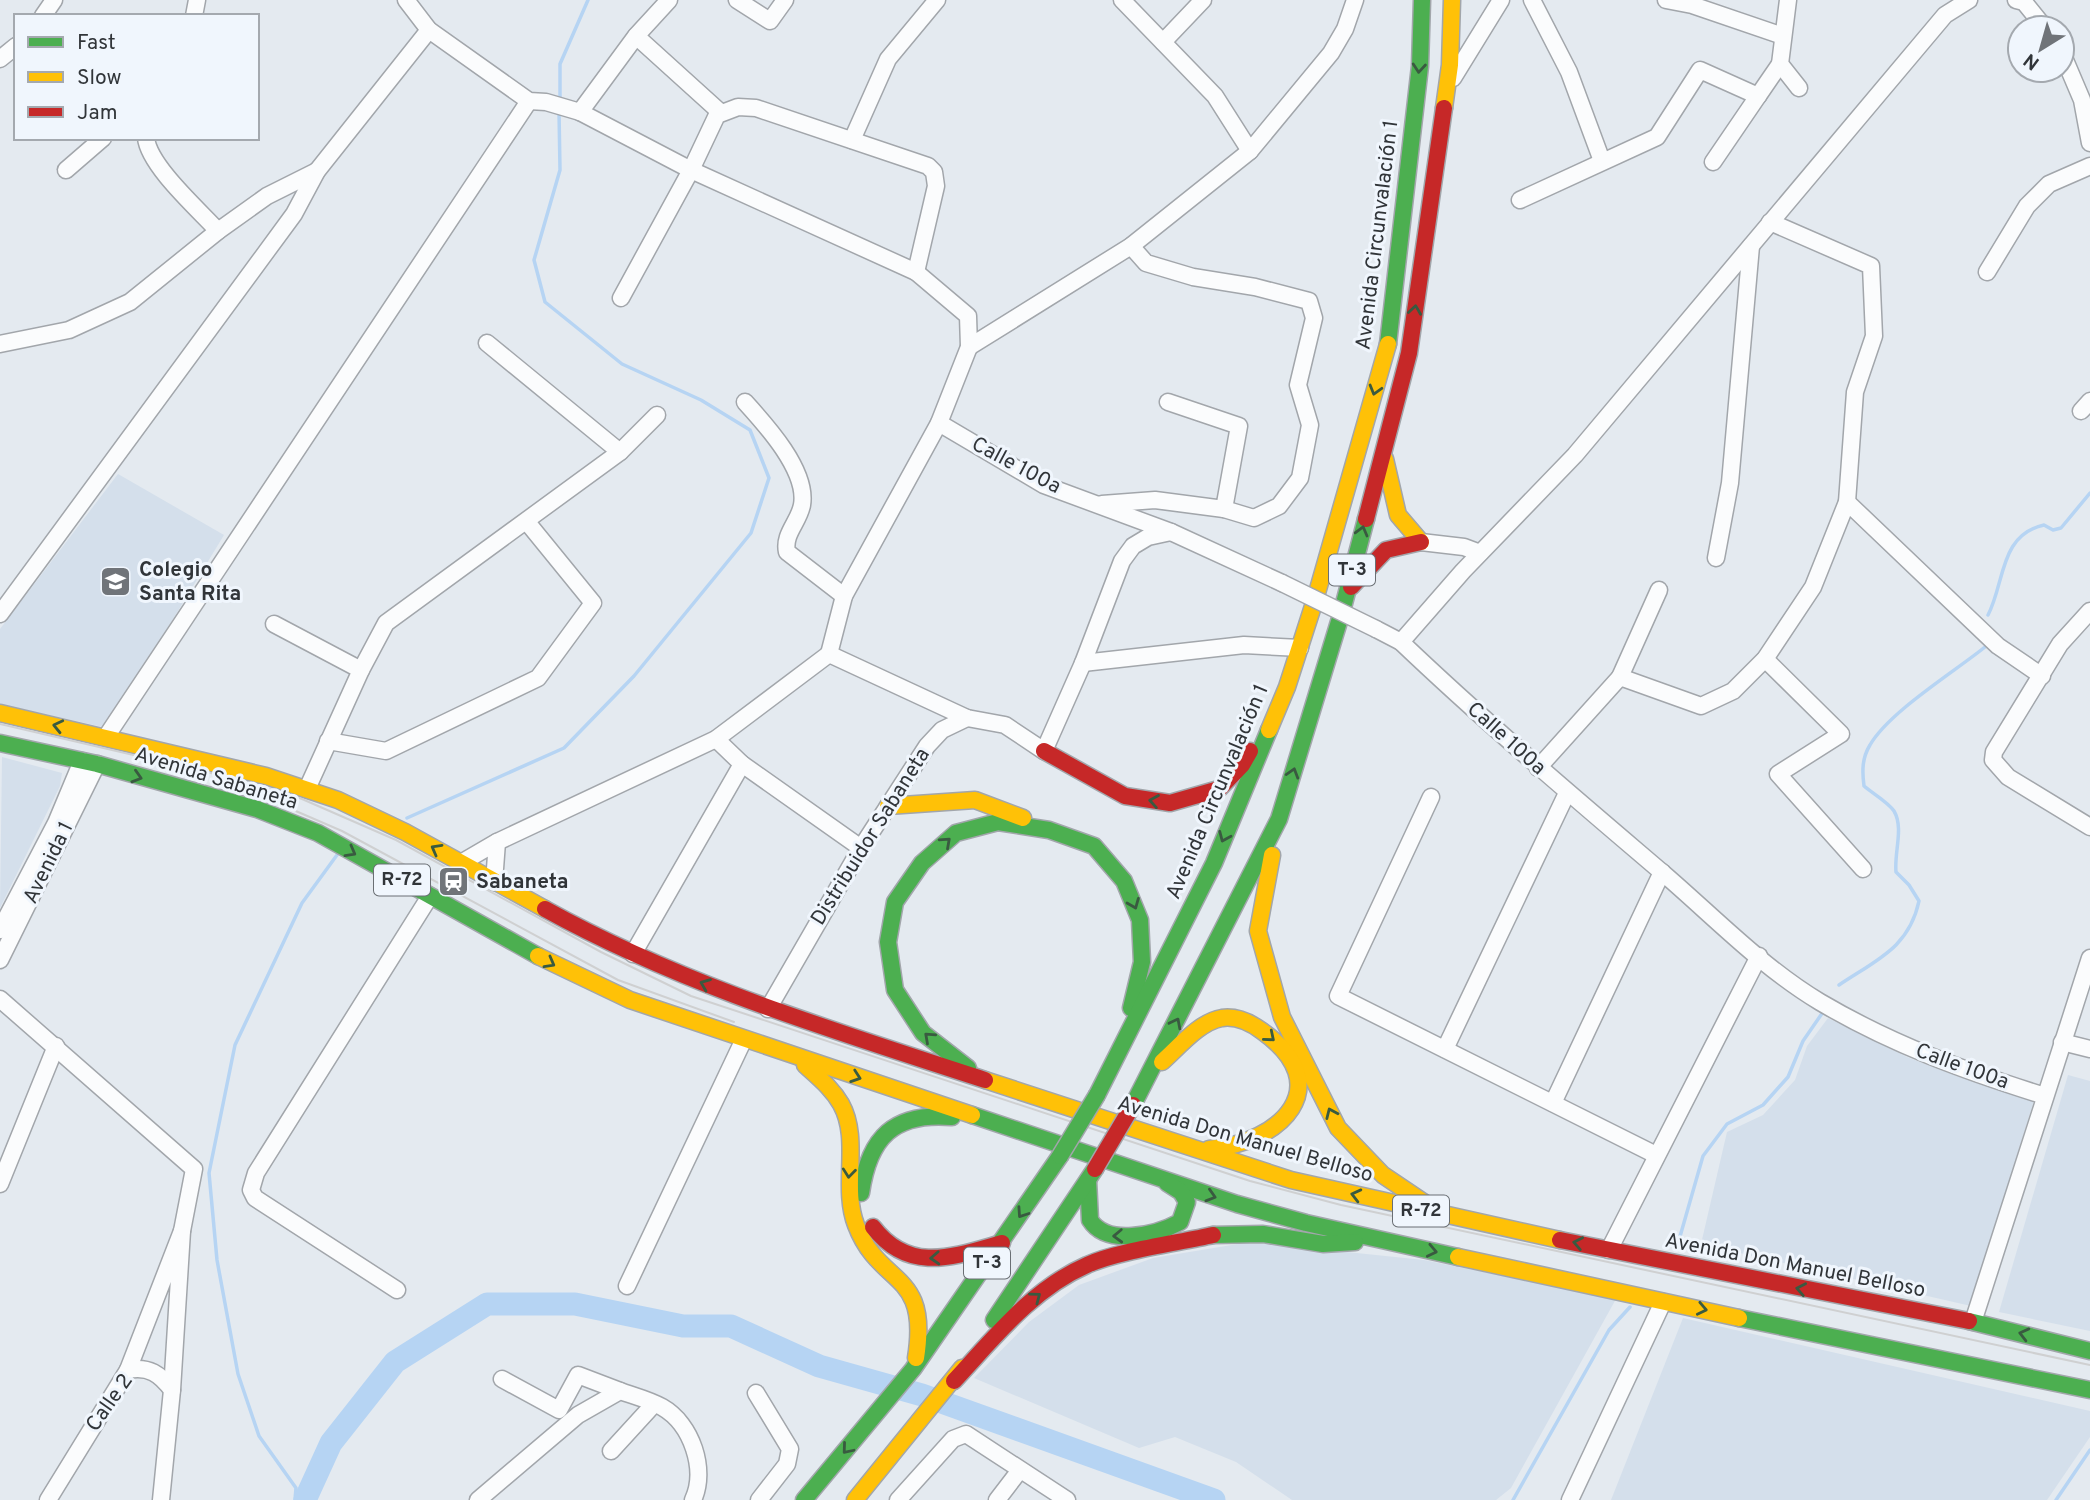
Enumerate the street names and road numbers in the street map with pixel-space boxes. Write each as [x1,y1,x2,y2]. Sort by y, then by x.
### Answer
street label: Avenida Circunvalación 1 [1351,119,1405,351]
street label: Calle 100a [967,431,1065,501]
road number: T-3 [1329,554,1375,586]
street label: Avenida Circunvalación 1 [1160,680,1276,904]
street label: Calle 100a [1461,696,1551,782]
street label: Avenida Sabaneta [131,741,301,817]
street label: Distribuidor Sabaneta [805,743,937,931]
street label: Avenida 1 [18,817,80,909]
road number: R-72 [374,864,430,895]
street label: Calle 100a [1912,1038,2012,1096]
street label: Avenida Don Manuel Belloso [1114,1091,1376,1189]
road number: R-72 [1393,1196,1449,1226]
street label: Avenida Don Manuel Belloso [1662,1227,1928,1305]
road number: T-3 [964,1247,1010,1278]
street label: Calle 2 [80,1369,140,1437]

